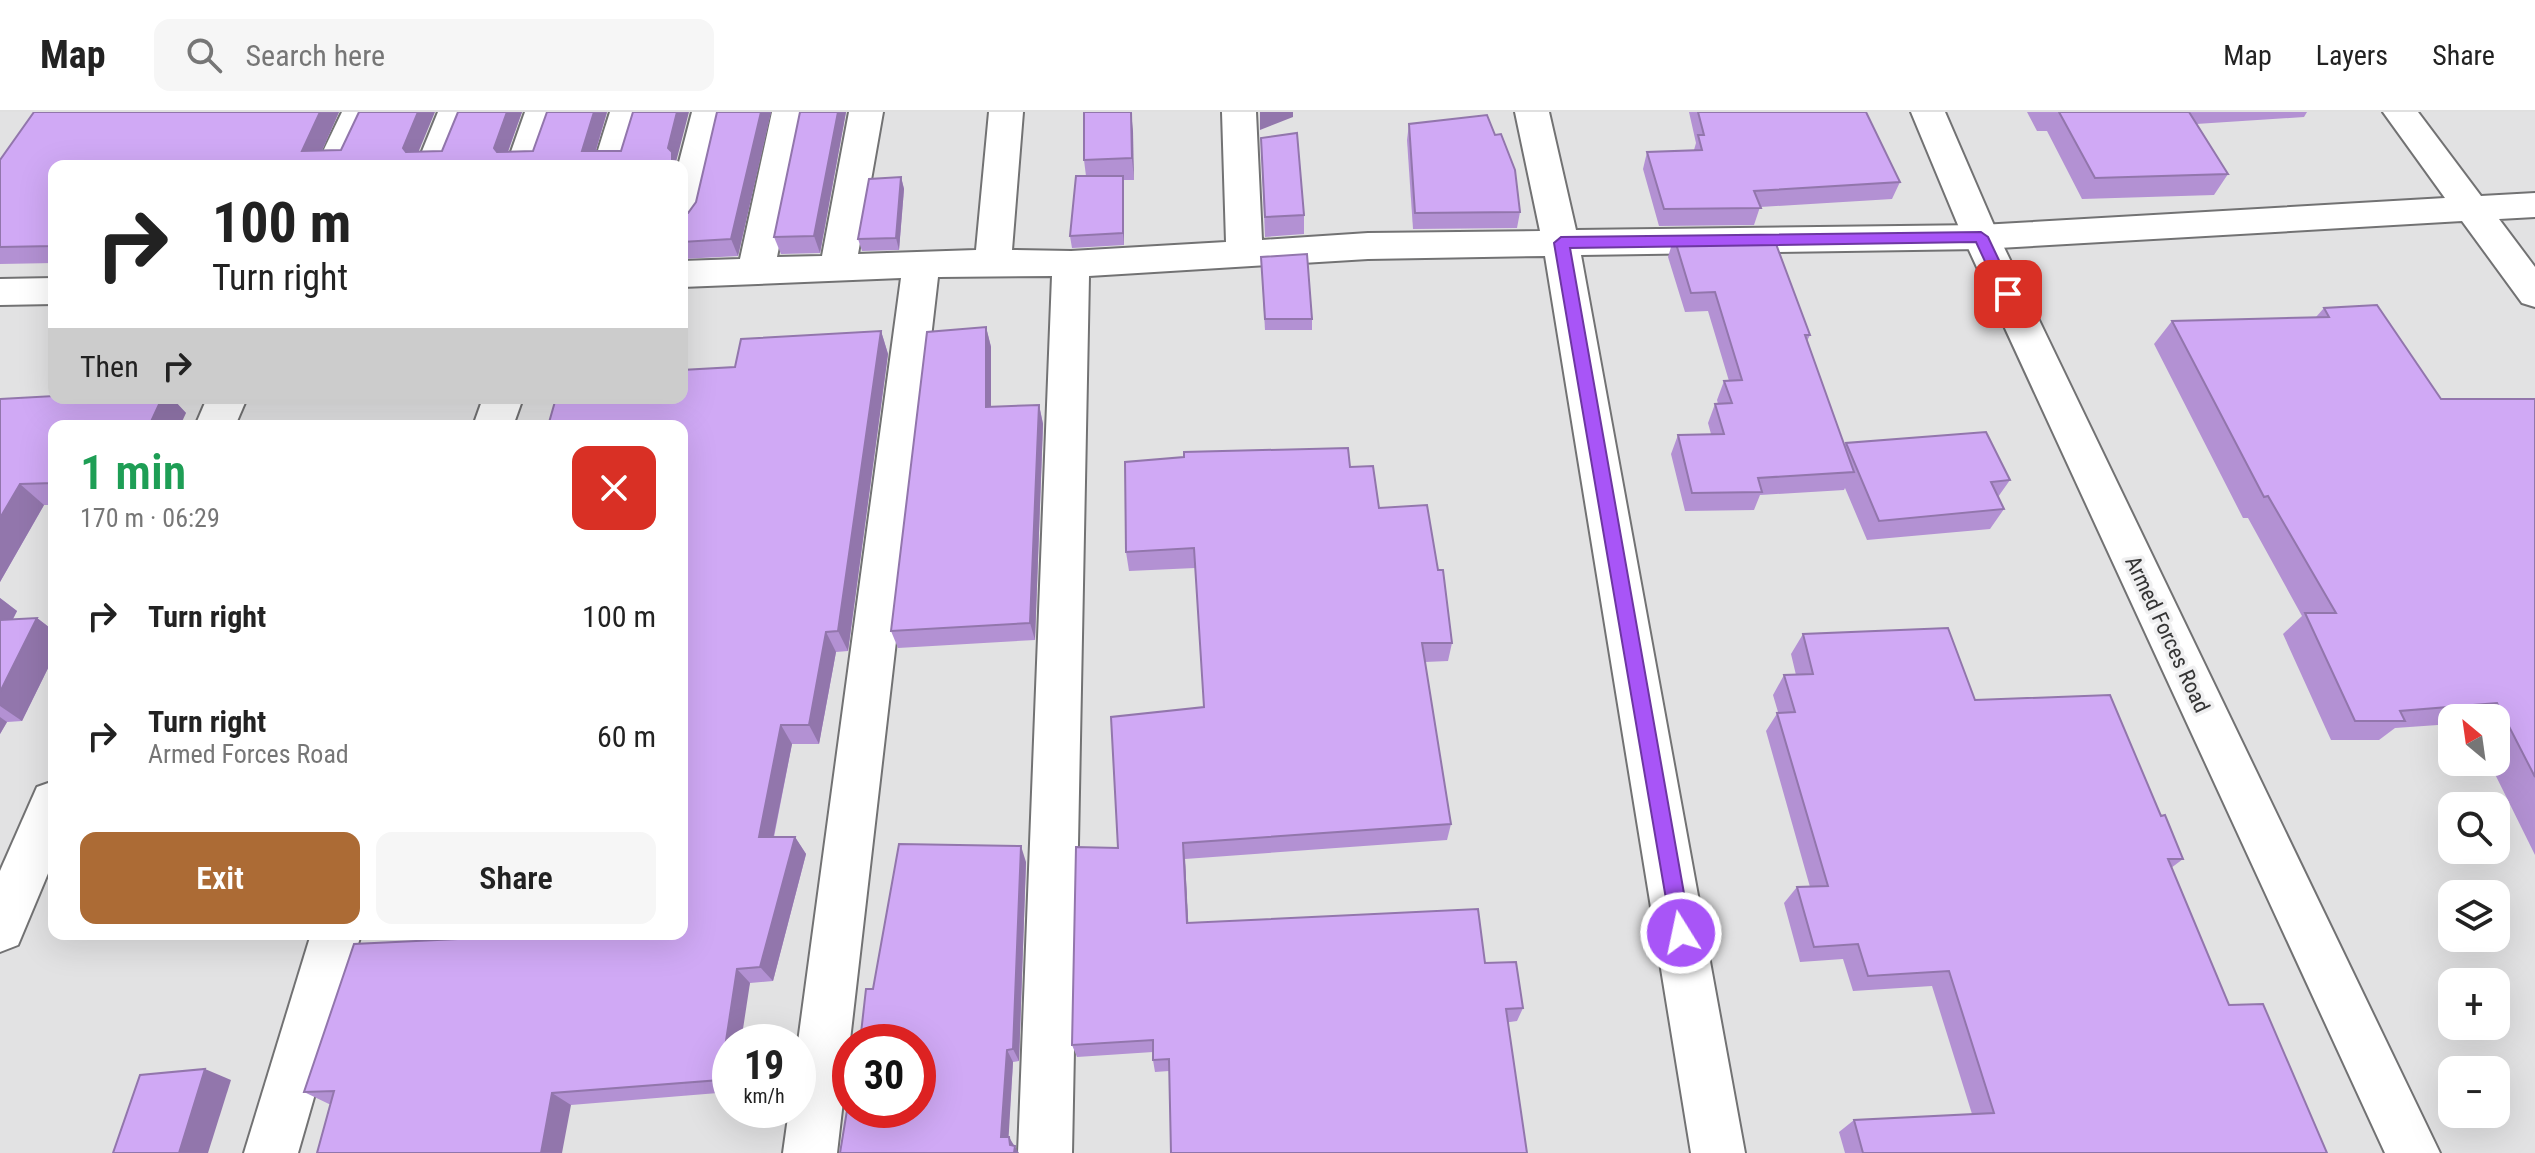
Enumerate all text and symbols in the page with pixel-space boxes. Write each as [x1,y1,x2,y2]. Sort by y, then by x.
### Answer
search box [154,19,714,91]
text: Map [40,33,106,77]
icon: search [182,33,226,77]
text: Search here [246,38,385,73]
text: Map [2223,39,2272,72]
text: Layers [2316,39,2388,72]
text: Share [2432,39,2495,72]
text: 100 m [212,190,351,256]
icon: right [80,192,184,296]
text: Turn right [212,257,348,299]
pin [1974,260,2042,328]
icon: arrive [1986,272,2030,316]
icon: right [155,344,199,388]
text: Then [80,349,139,384]
text: 1 min [80,444,186,501]
button: close [572,446,656,530]
text: 170 m · 06:29 [80,503,220,533]
street label: Armed Forces Road [2120,552,2215,716]
icon: right [80,594,124,638]
text: Turn right [148,599,266,634]
text: 100 m [582,599,656,634]
text: Turn right [148,704,266,739]
north arrow [2438,704,2510,776]
map controls [2438,704,2510,1128]
icon: right [80,714,124,758]
text: 60 m [597,719,656,754]
text: Armed Forces Road [148,739,349,769]
button: search [2438,792,2510,864]
button: Exit [80,832,360,924]
button: Share [376,832,656,924]
button: layers [2438,880,2510,952]
position arrow [1639,891,1723,975]
button: + [2438,968,2510,1040]
speed limit sign: 30 [832,1024,936,1128]
text: 19 [744,1042,784,1089]
button: − [2438,1056,2510,1128]
text: km/h [743,1084,785,1108]

